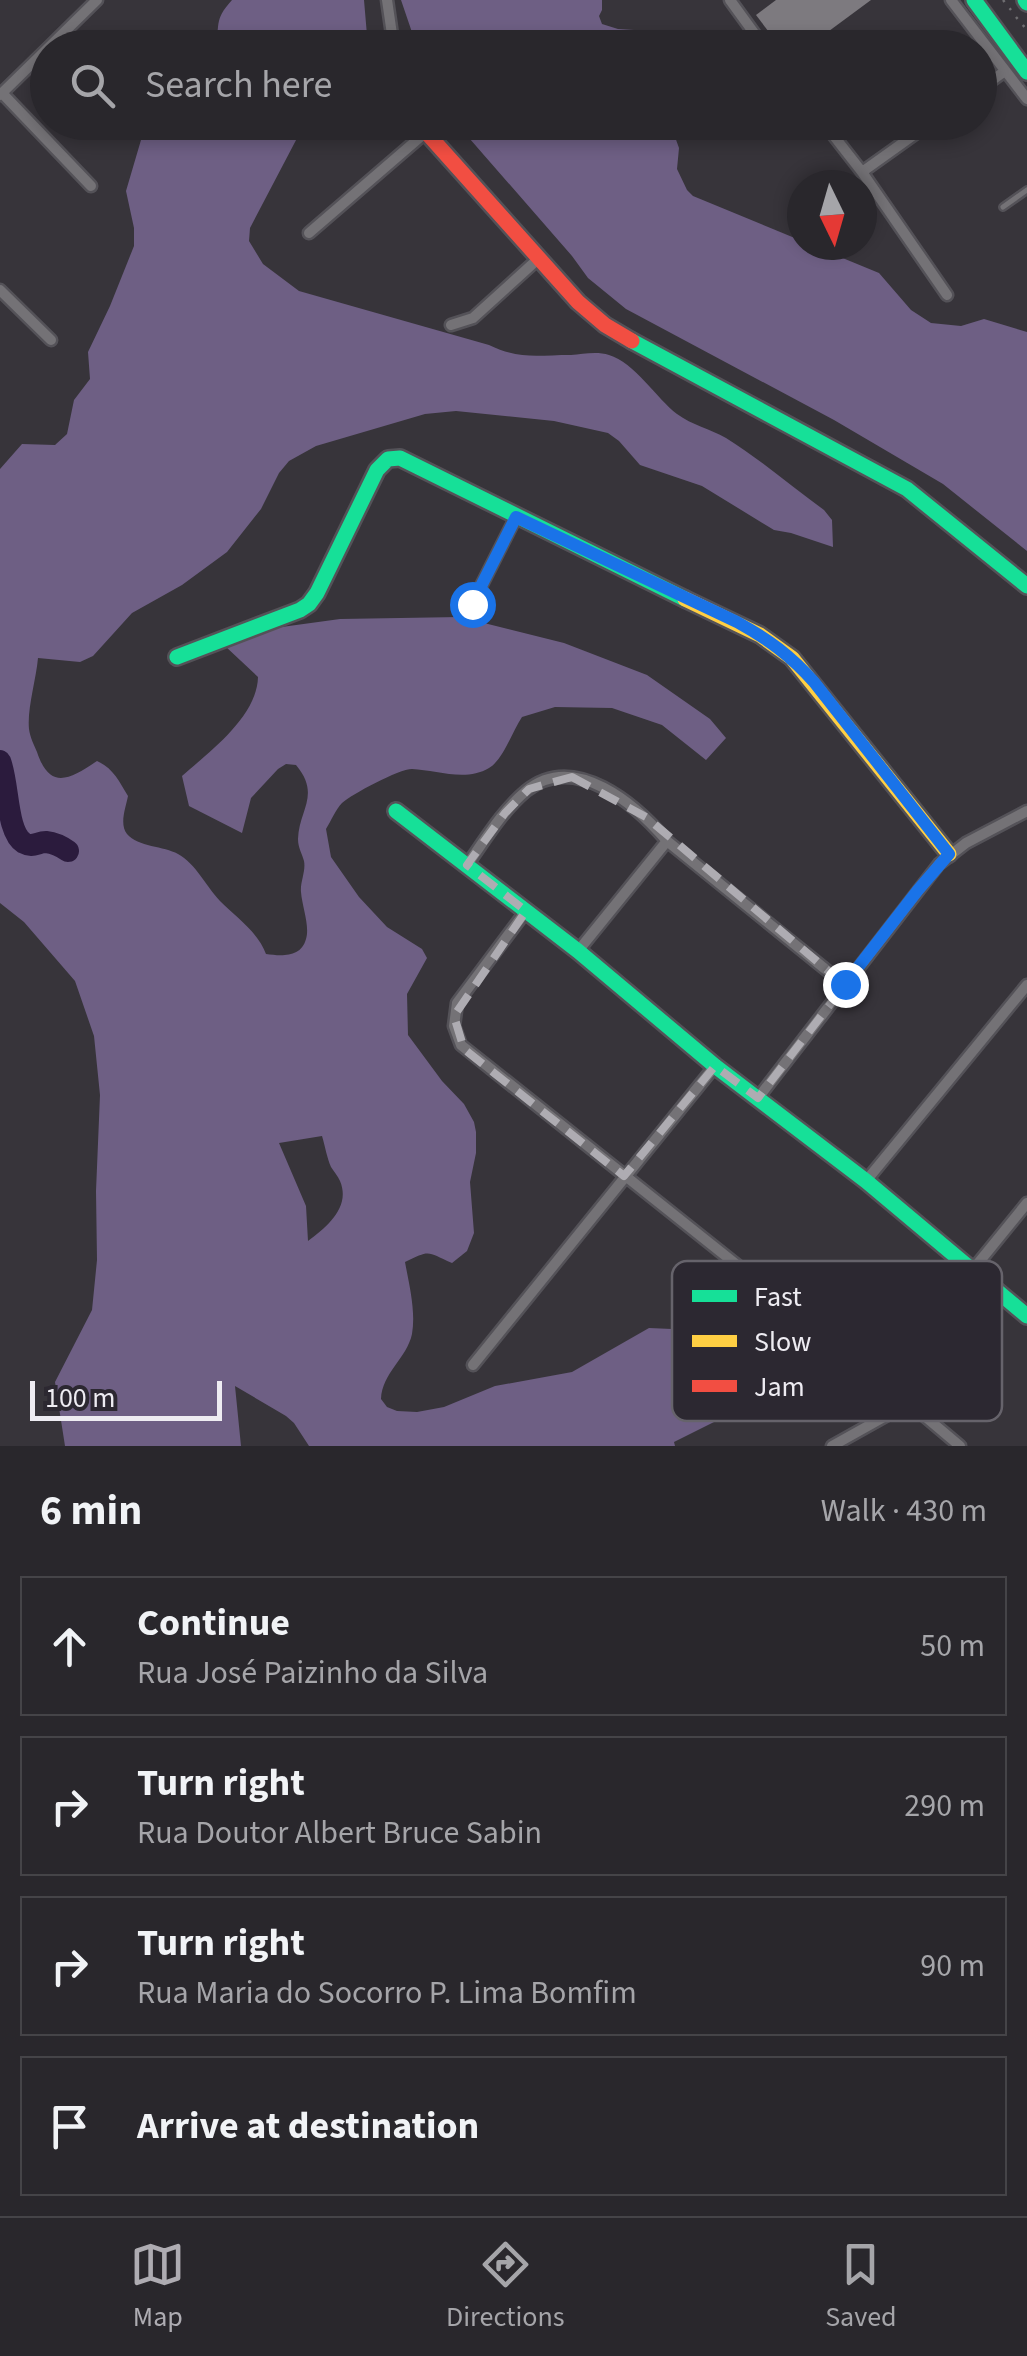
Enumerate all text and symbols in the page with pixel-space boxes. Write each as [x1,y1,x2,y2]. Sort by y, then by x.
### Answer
search box [30,30,997,140]
icon: search [65,58,120,113]
text: Search here [145,58,332,112]
north arrow [787,170,877,260]
route start [450,582,496,628]
route end [823,962,869,1008]
legend [672,1261,1002,1421]
text: Fast [754,1277,802,1317]
text: Slow [754,1322,811,1362]
text: Jam [754,1367,805,1407]
scale bar [30,1376,222,1420]
text: 100 m [45,1378,116,1418]
text: 6 min [40,1481,142,1541]
text: Walk · 430 m [821,1488,987,1534]
text: Continue [137,1596,290,1650]
icon: ahead [42,1619,97,1674]
text: 50 m [920,1623,985,1669]
text: Rua José Paizinho da Silva [137,1650,488,1696]
text: Turn right [137,1756,305,1810]
icon: right [42,1779,97,1834]
text: 290 m [904,1783,985,1829]
text: Rua Doutor Albert Bruce Sabin [137,1810,542,1856]
text: Turn right [137,1916,305,1970]
icon: right [42,1939,97,1994]
text: 90 m [920,1943,985,1989]
text: Rua Maria do Socorro P. Lima Bomfim [137,1970,637,2016]
icon: arrive [42,2099,97,2154]
text: Arrive at destination [137,2099,479,2153]
tab: Map [130,2237,185,2337]
tab: Directions [446,2237,565,2337]
tab: Saved [825,2237,897,2337]

